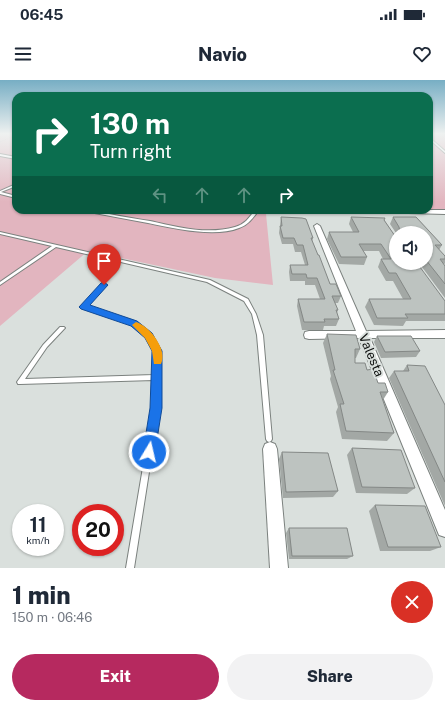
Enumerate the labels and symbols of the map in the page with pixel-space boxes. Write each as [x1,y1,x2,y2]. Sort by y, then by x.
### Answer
pin [87,244,121,285]
street label: Valesta [356,332,387,379]
position arrow [128,431,170,473]
speed limit sign: 20 [72,504,124,556]

